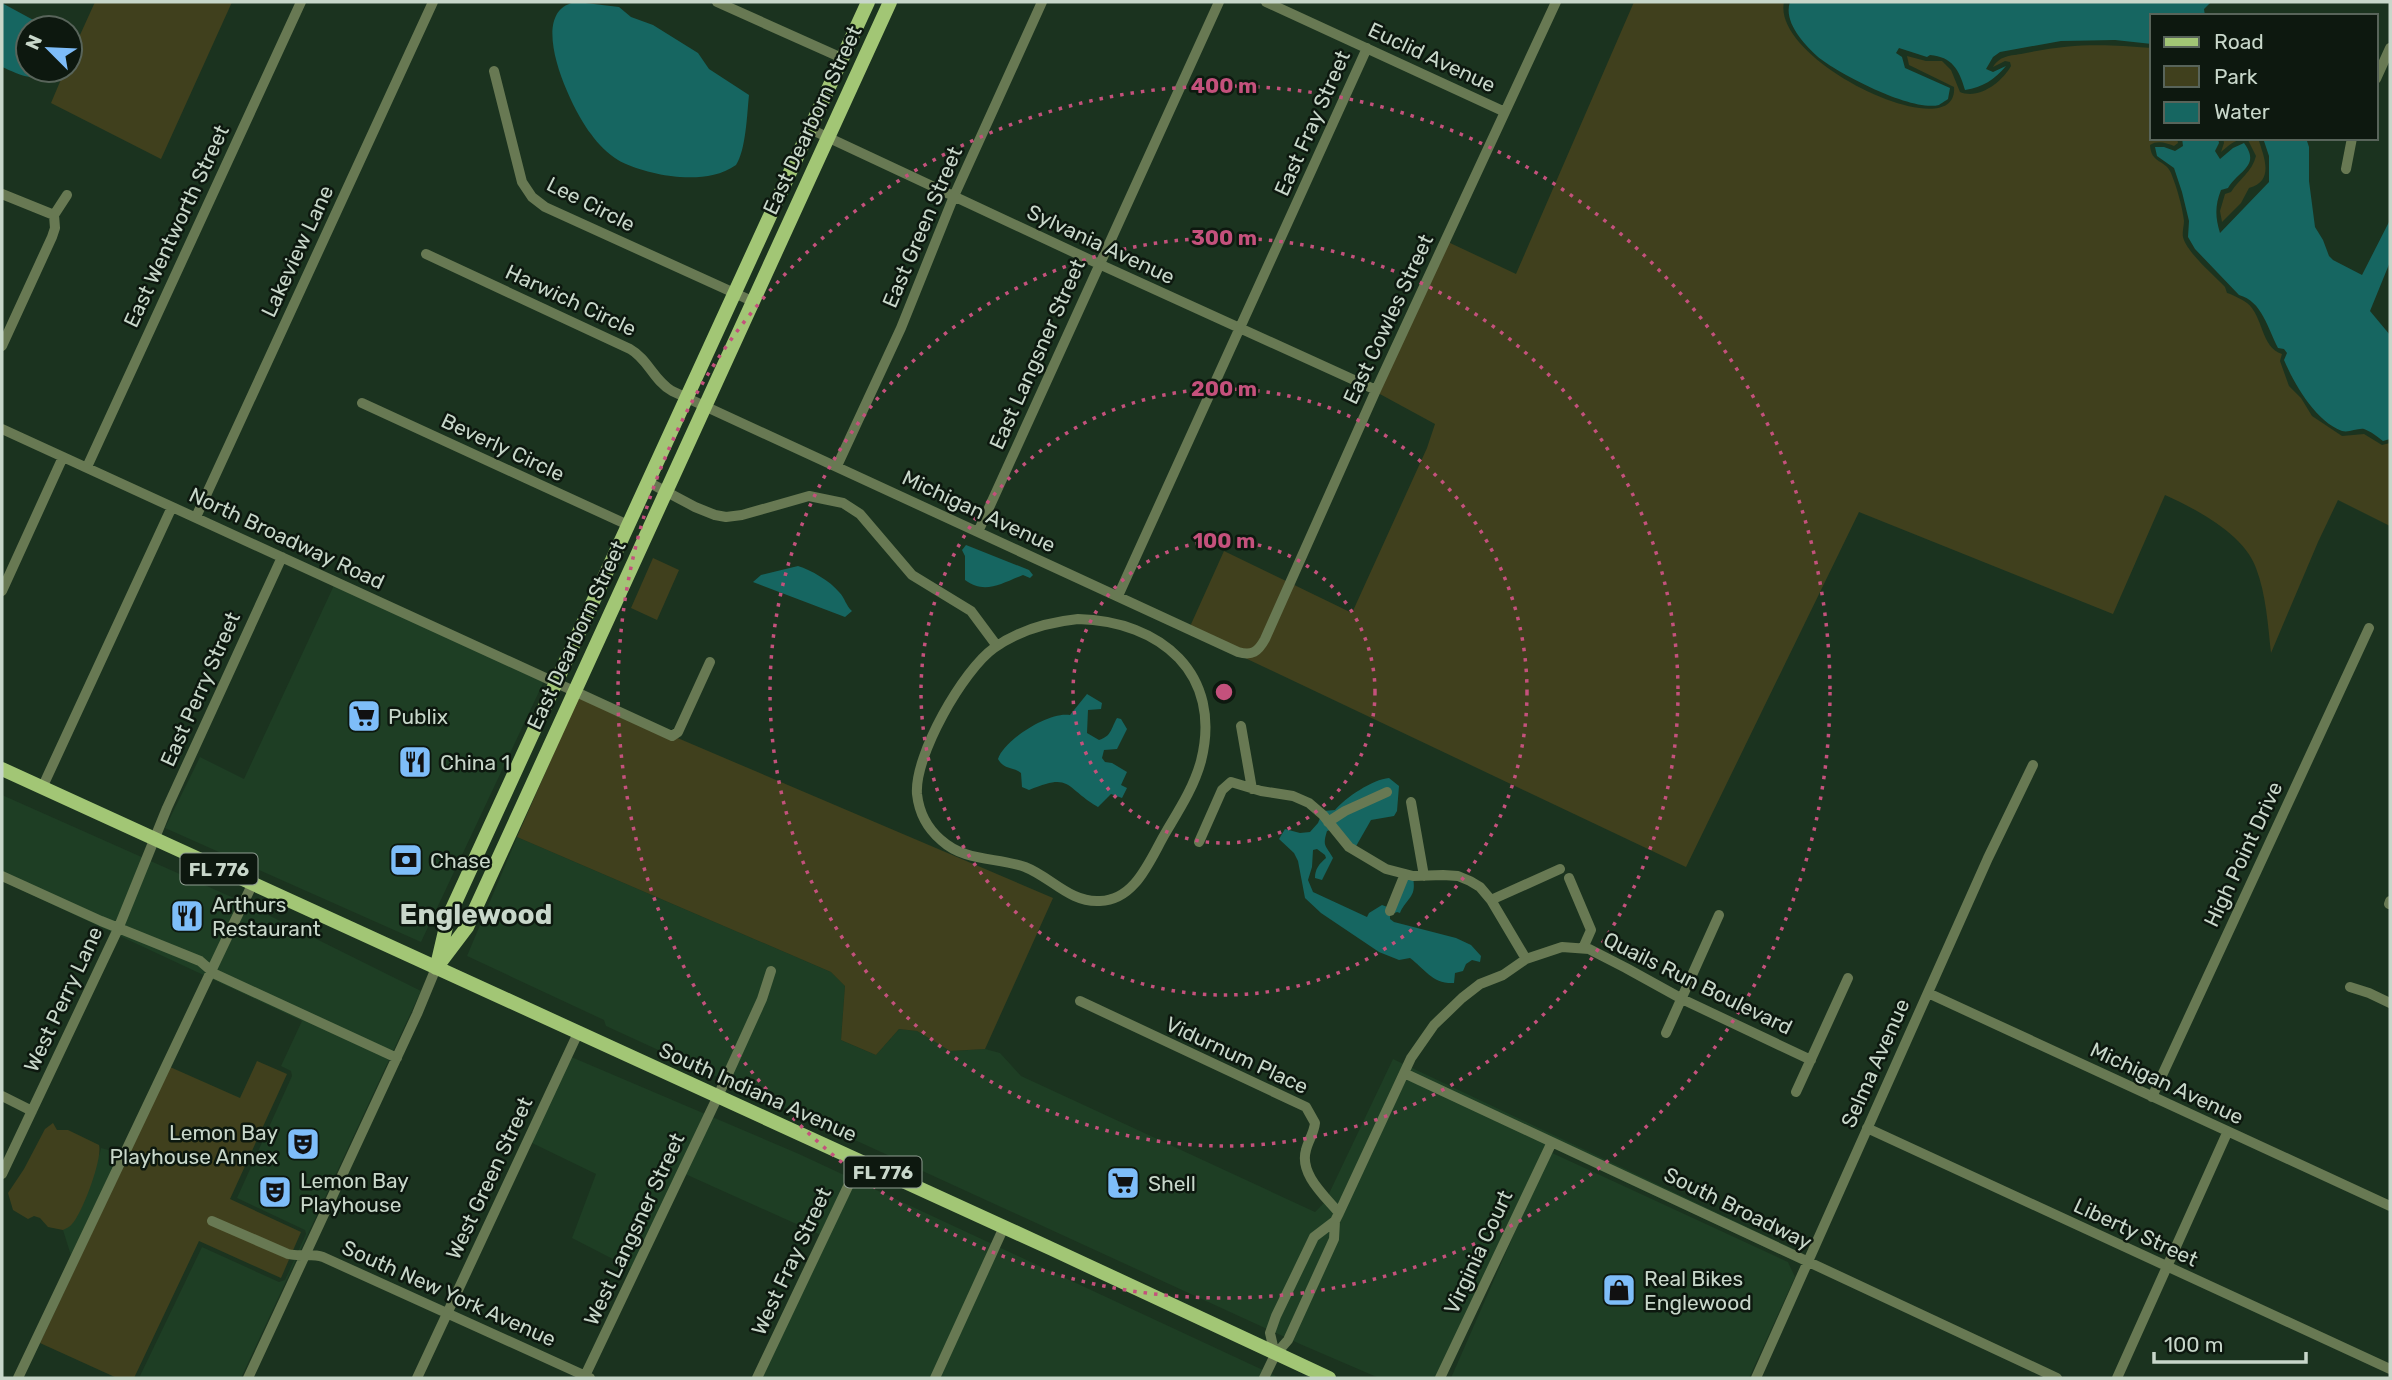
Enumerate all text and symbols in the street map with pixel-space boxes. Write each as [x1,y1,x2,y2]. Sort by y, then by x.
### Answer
north arrow [14,14,84,84]
legend [2150,14,2378,140]
street label: Euclid Avenue [1364,17,1500,97]
street label: East Dearborn Street [757,22,867,218]
text: Road [2214,29,2264,54]
text: N [21,31,47,53]
street label: East Fray Street [1269,46,1355,200]
text: Park [2214,64,2258,89]
text: 400 m [1191,73,1257,98]
text: Water [2214,99,2270,124]
street label: East Wentworth Street [118,121,234,331]
street label: East Green Street [877,143,967,311]
street label: Lee Circle [543,171,639,237]
street label: Lakeview Lane [256,181,338,321]
street label: Sylvania Avenue [1023,199,1179,289]
text: 300 m [1191,225,1257,250]
street label: East Cowles Street [1338,230,1438,408]
street label: East Langsner Street [984,255,1090,453]
street label: Harwich Circle [502,259,640,341]
text: 200 m [1191,376,1257,401]
street label: Beverly Circle [437,408,569,486]
street label: Michigan Avenue [898,465,1060,557]
street label: North Broadway Road [185,482,389,594]
text: 100 m [1193,528,1255,553]
street label: East Dearborn Street [521,537,631,733]
street label: East Perry Street [155,608,245,770]
centre of rings [1212,680,1236,704]
supermarket icon: Publix [345,697,383,735]
place label: Publix [388,704,448,729]
restaurant icon: China 1 [396,743,434,781]
place label: China 1 [440,750,510,775]
street label: High Point Drive [2198,777,2288,931]
bank icon: Chase [387,841,425,879]
place label: Chase [430,848,491,873]
road number: FL 776 [180,854,258,884]
place label: Arthurs Restaurant [212,892,321,941]
restaurant icon: Arthurs Restaurant [168,897,206,935]
district label: Englewood [400,898,552,931]
street label: West Perry Lane [18,922,108,1076]
street label: Quails Run Boulevard [1599,926,1797,1040]
street label: Selma Avenue [1835,995,1915,1131]
street label: Vidurnum Place [1162,1011,1312,1099]
street label: South Indiana Avenue [655,1037,861,1147]
street label: Michigan Avenue [2086,1037,2248,1129]
street label: West Green Street [440,1093,538,1263]
place label: Lemon Bay Playhouse Annex [110,1120,278,1169]
theatre icon: Lemon Bay Playhouse Annex [284,1125,322,1163]
street label: West Langsner Street [578,1129,690,1329]
road number: FL 776 [844,1156,922,1188]
street label: South Broadway [1660,1161,1816,1255]
supermarket icon: Shell [1104,1164,1142,1202]
place label: Lemon Bay Playhouse [300,1168,409,1217]
place label: Shell [1148,1171,1196,1196]
theatre icon: Lemon Bay Playhouse [256,1173,294,1211]
street label: West Fray Street [746,1183,836,1339]
street label: Virginia Court [1438,1186,1518,1318]
street label: Liberty Street [2070,1192,2202,1272]
street label: South New York Avenue [338,1235,560,1351]
place label: Real Bikes Englewood [1644,1266,1752,1315]
shop icon: Real Bikes Englewood [1600,1271,1638,1309]
scale bar [2154,1320,2306,1364]
text: 100 m [2164,1332,2223,1357]

